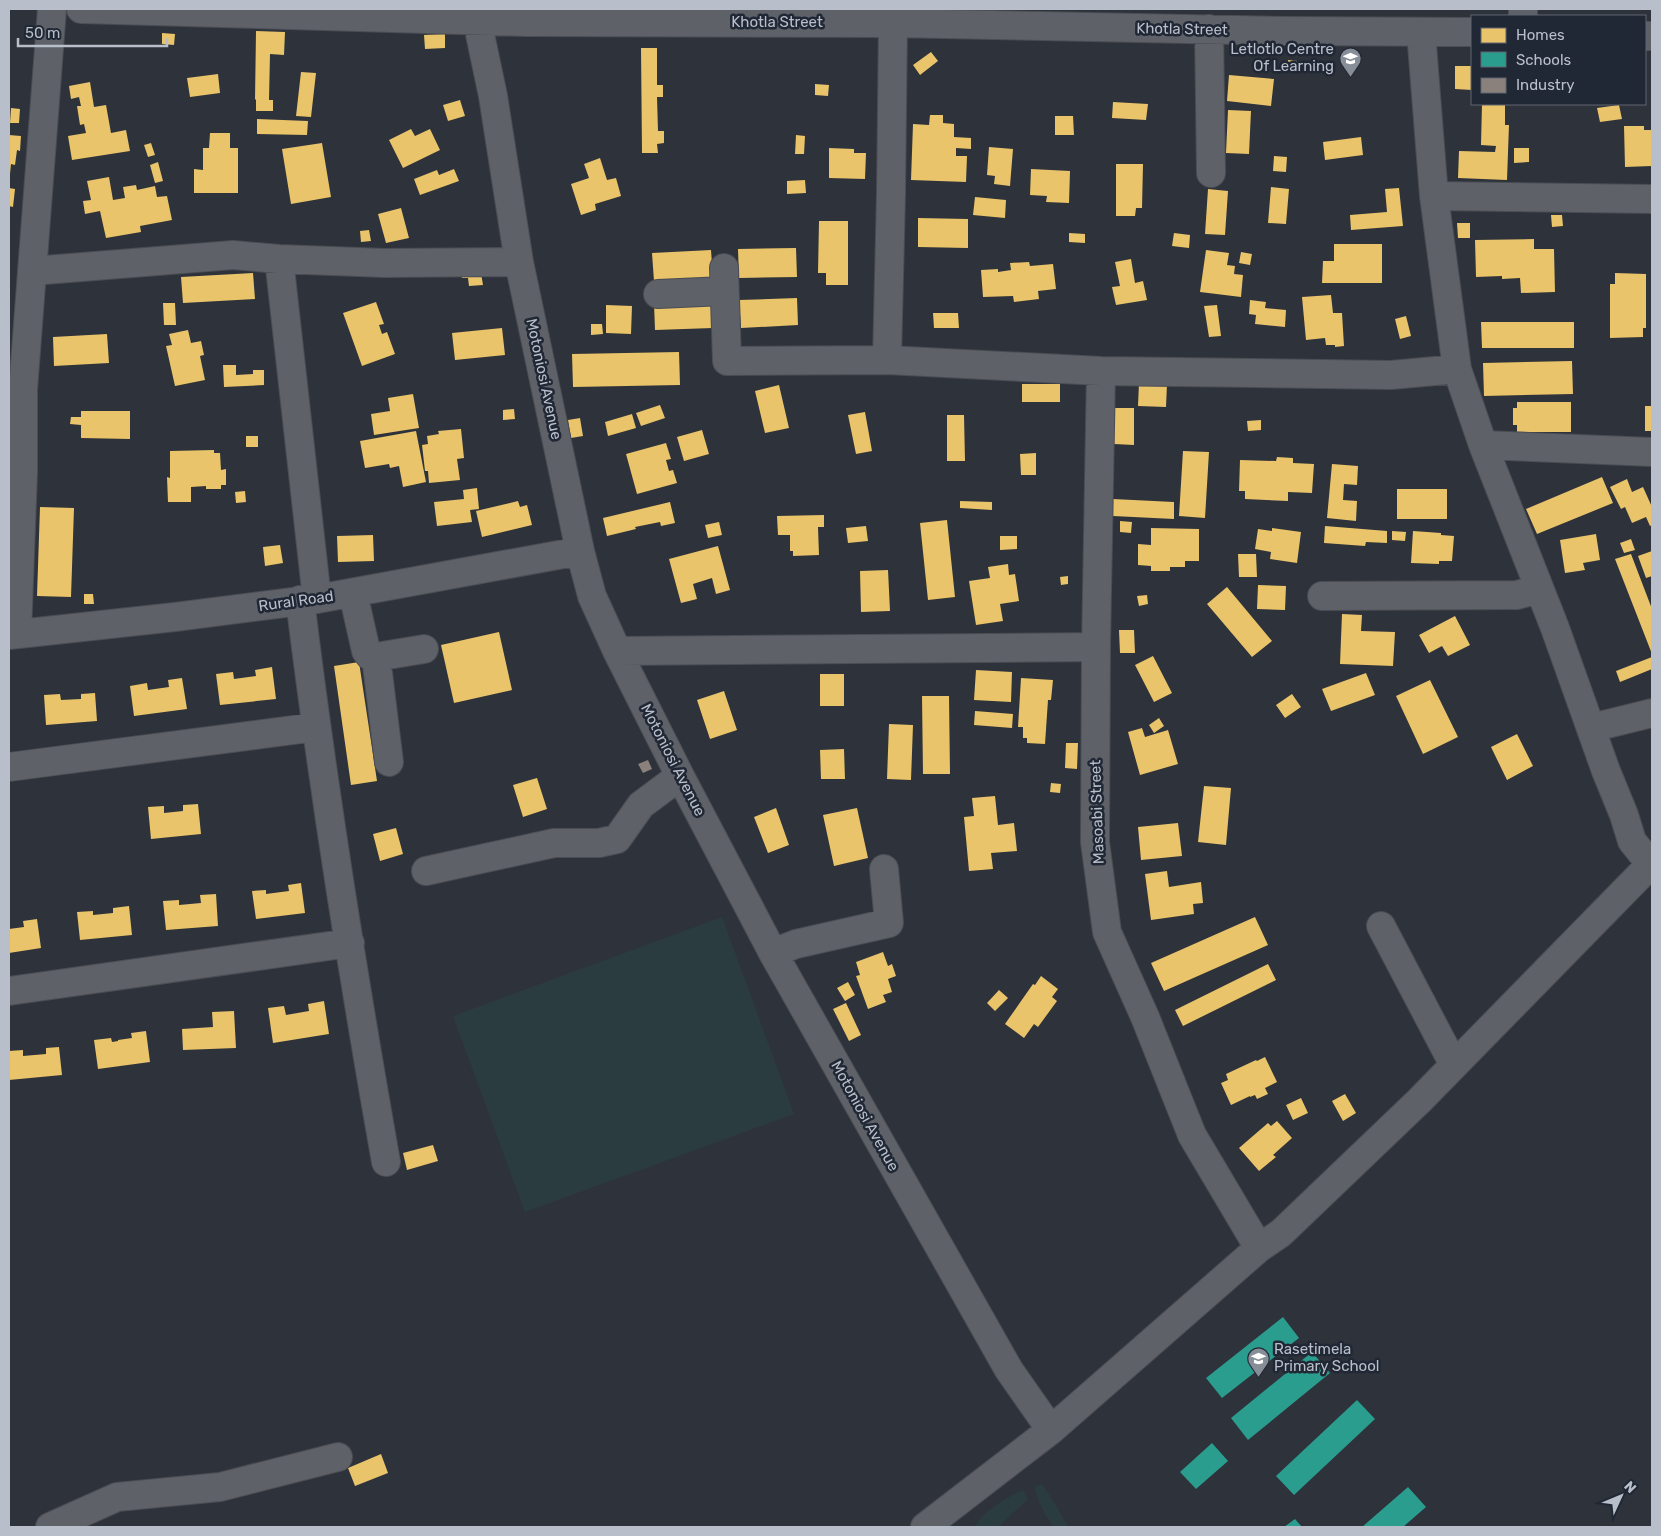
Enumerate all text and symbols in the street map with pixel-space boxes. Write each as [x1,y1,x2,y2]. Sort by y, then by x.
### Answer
street label: Khotla Street [731,13,823,31]
scale bar [18,15,166,47]
legend [1471,15,1646,105]
street label: Khotla Street [1136,19,1228,39]
text: 50 m [25,24,60,42]
text: Homes [1516,26,1565,44]
place label: Letlotlo Centre Of Learning [1230,40,1334,75]
school or university icon: Letlotlo Centre Of Learning [1338,46,1362,77]
text: Schools [1516,51,1572,69]
text: Industry [1516,76,1575,94]
street label: Motoniosi Avenue [522,317,566,441]
street label: Rural Road [257,587,335,615]
street label: Motoniosi Avenue [637,701,709,819]
street label: Masoabi Street [1086,759,1108,864]
street label: Motoniosi Avenue [827,1058,903,1174]
place label: Rasetimela Primary School [1274,1340,1379,1375]
school or university icon: Rasetimela Primary School [1246,1346,1270,1377]
north arrow [1596,1471,1646,1521]
text: N [1620,1478,1640,1497]

